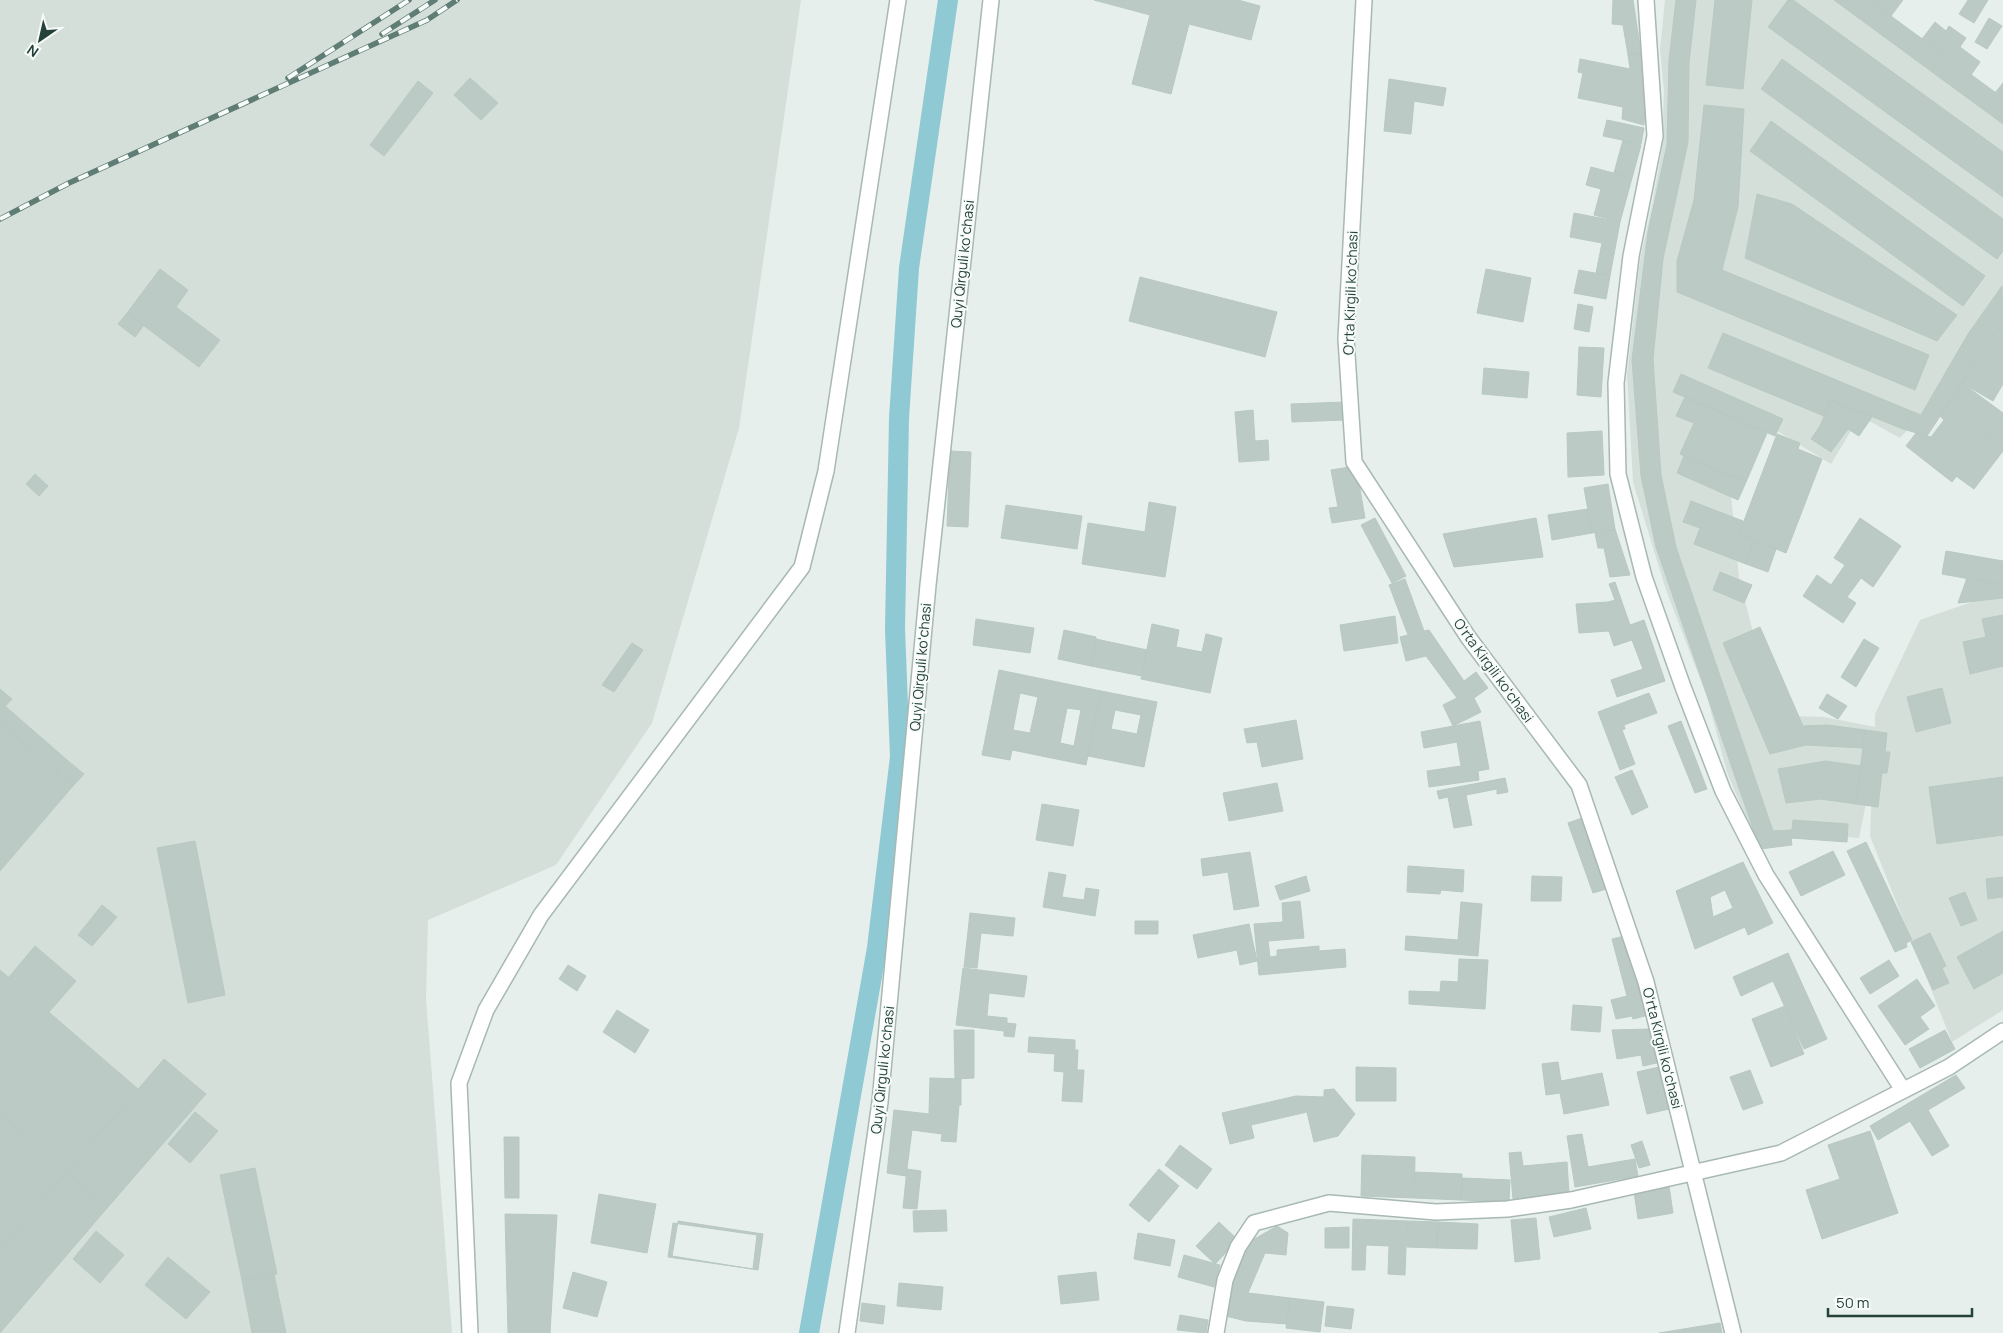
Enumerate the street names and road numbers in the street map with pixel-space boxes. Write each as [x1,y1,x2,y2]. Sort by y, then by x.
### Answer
street label: Quyi Qirguli koʻchasi [946,199,978,329]
street label: Oʻrta Kirgili koʻchasi [1338,231,1362,355]
street label: Quyi Qirguli koʻchasi [905,602,935,732]
street label: Oʻrta Kirgili koʻchasi [1450,614,1538,726]
street label: Oʻrta Kirgili koʻchasi [1639,985,1687,1111]
street label: Quyi Qirguli koʻchasi [866,1005,898,1135]

